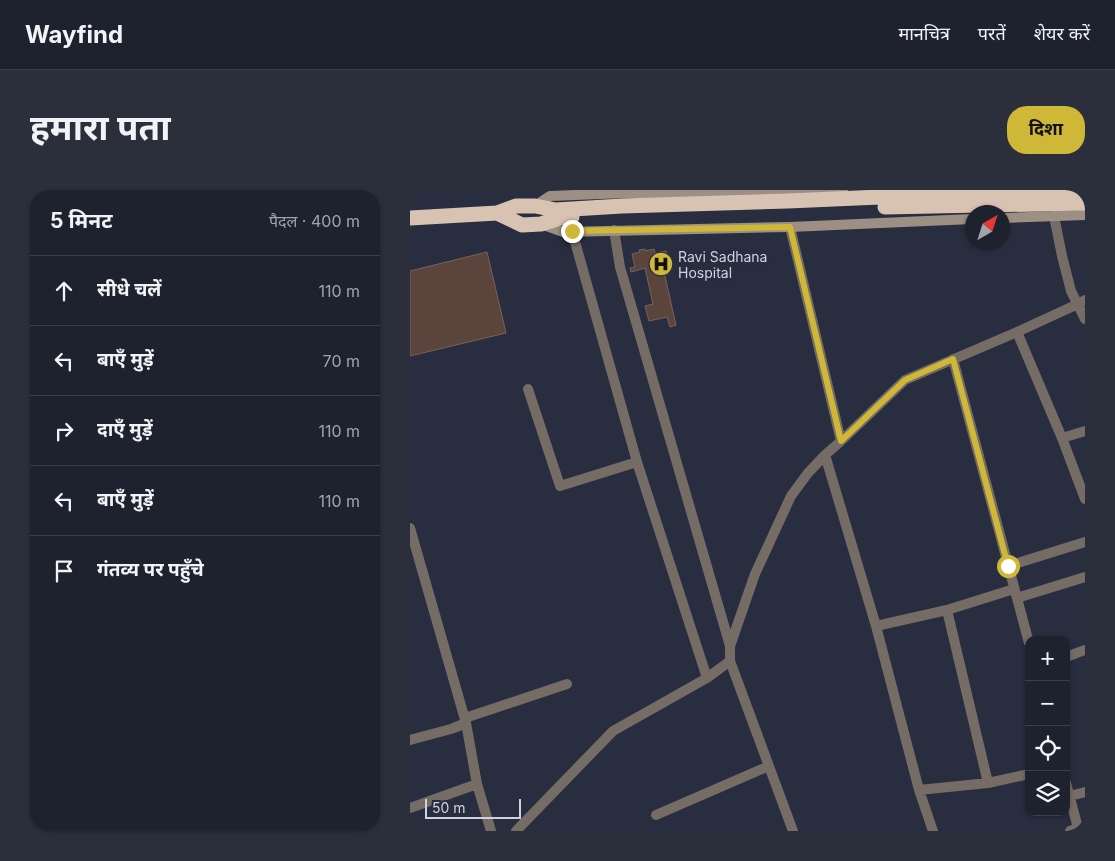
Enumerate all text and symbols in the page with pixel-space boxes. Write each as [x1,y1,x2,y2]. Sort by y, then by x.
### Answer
text: Wayfind [25,20,123,49]
text: मानचित्र [898,23,950,44]
text: परतें [978,23,1006,44]
text: शेयर करें [1034,23,1090,44]
text: हमारा पता [30,106,170,148]
button: दिशा [1007,106,1085,154]
north arrow [965,205,1010,250]
text: 5 मिनट [50,208,112,233]
text: पैदल · 400 m [269,211,360,231]
route end [561,220,584,243]
place label: Ravi Sadhana Hospital [678,248,767,281]
hospital icon: Ravi Sadhana Hospital [648,251,674,277]
icon: ahead [50,277,78,305]
text: सीधे चलें [97,278,161,301]
text: 110 m [318,281,360,301]
icon: left [50,347,78,375]
text: बाएँ मुड़ें [97,348,154,371]
text: 70 m [323,351,360,371]
icon: right [50,417,78,445]
text: दाएँ मुड़ें [97,418,153,441]
text: 110 m [318,421,360,441]
icon: left [50,487,78,515]
text: बाएँ मुड़ें [97,488,154,511]
text: 110 m [318,491,360,511]
route start [997,555,1020,578]
icon: arrive [50,557,78,585]
text: गंतव्य पर पहुँचे [97,558,204,581]
map controls [1025,636,1070,816]
button: + [1025,636,1070,681]
button: − [1025,681,1070,726]
button: locate [1025,726,1070,771]
button: layers [1025,771,1070,816]
scale bar [425,796,521,819]
text: 50 m [432,799,466,816]

